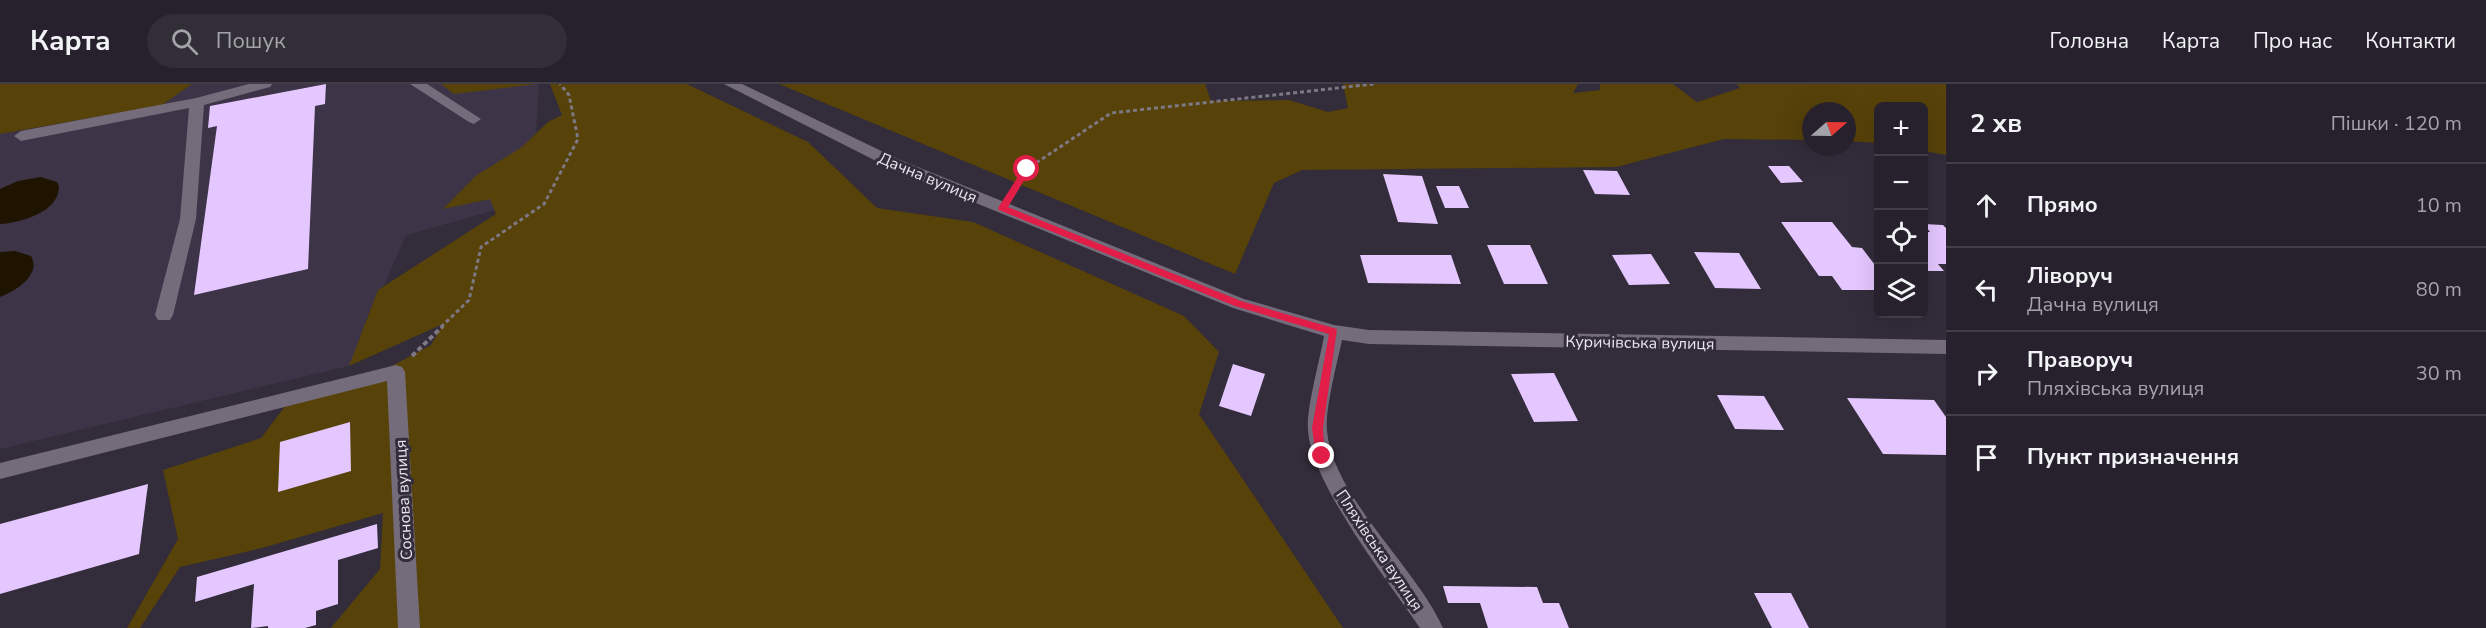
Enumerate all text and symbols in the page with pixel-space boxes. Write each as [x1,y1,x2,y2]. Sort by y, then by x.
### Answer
search box [147,14,567,68]
text: Карта [30,22,111,60]
icon: search [168,25,201,58]
text: Пошук [216,26,286,56]
text: Головна [2049,27,2129,55]
text: Карта [2162,27,2220,55]
text: Про нас [2253,27,2332,55]
text: Контакти [2365,27,2456,55]
north arrow [1802,102,1856,156]
map controls [1874,102,1928,318]
button: + [1874,102,1928,156]
text: 2 хв [1970,106,2022,141]
text: Пішки · 120 m [2331,110,2462,137]
street label: Дачна вулиця [875,147,980,209]
route start [1013,155,1039,181]
button: − [1874,156,1928,210]
icon: ahead [1970,189,2003,222]
text: Прямо [2027,190,2098,220]
text: 10 m [2416,192,2462,219]
button: locate [1874,210,1928,264]
text: Ліворуч [2027,261,2113,291]
button: layers [1874,264,1928,318]
icon: left [1970,273,2003,306]
text: 80 m [2416,276,2462,303]
text: Дачна вулиця [2027,291,2159,318]
street label: Куричівська вулиця [1565,331,1715,355]
text: Праворуч [2027,345,2133,375]
icon: right [1970,357,2003,390]
text: 30 m [2416,360,2462,387]
text: Пляхівська вулиця [2027,375,2204,402]
street label: Соснова вулиця [390,439,418,561]
icon: arrive [1970,441,2003,474]
route end [1308,442,1334,468]
text: Пункт призначення [2027,442,2239,472]
street label: Пляхівська вулиця [1330,486,1428,615]

